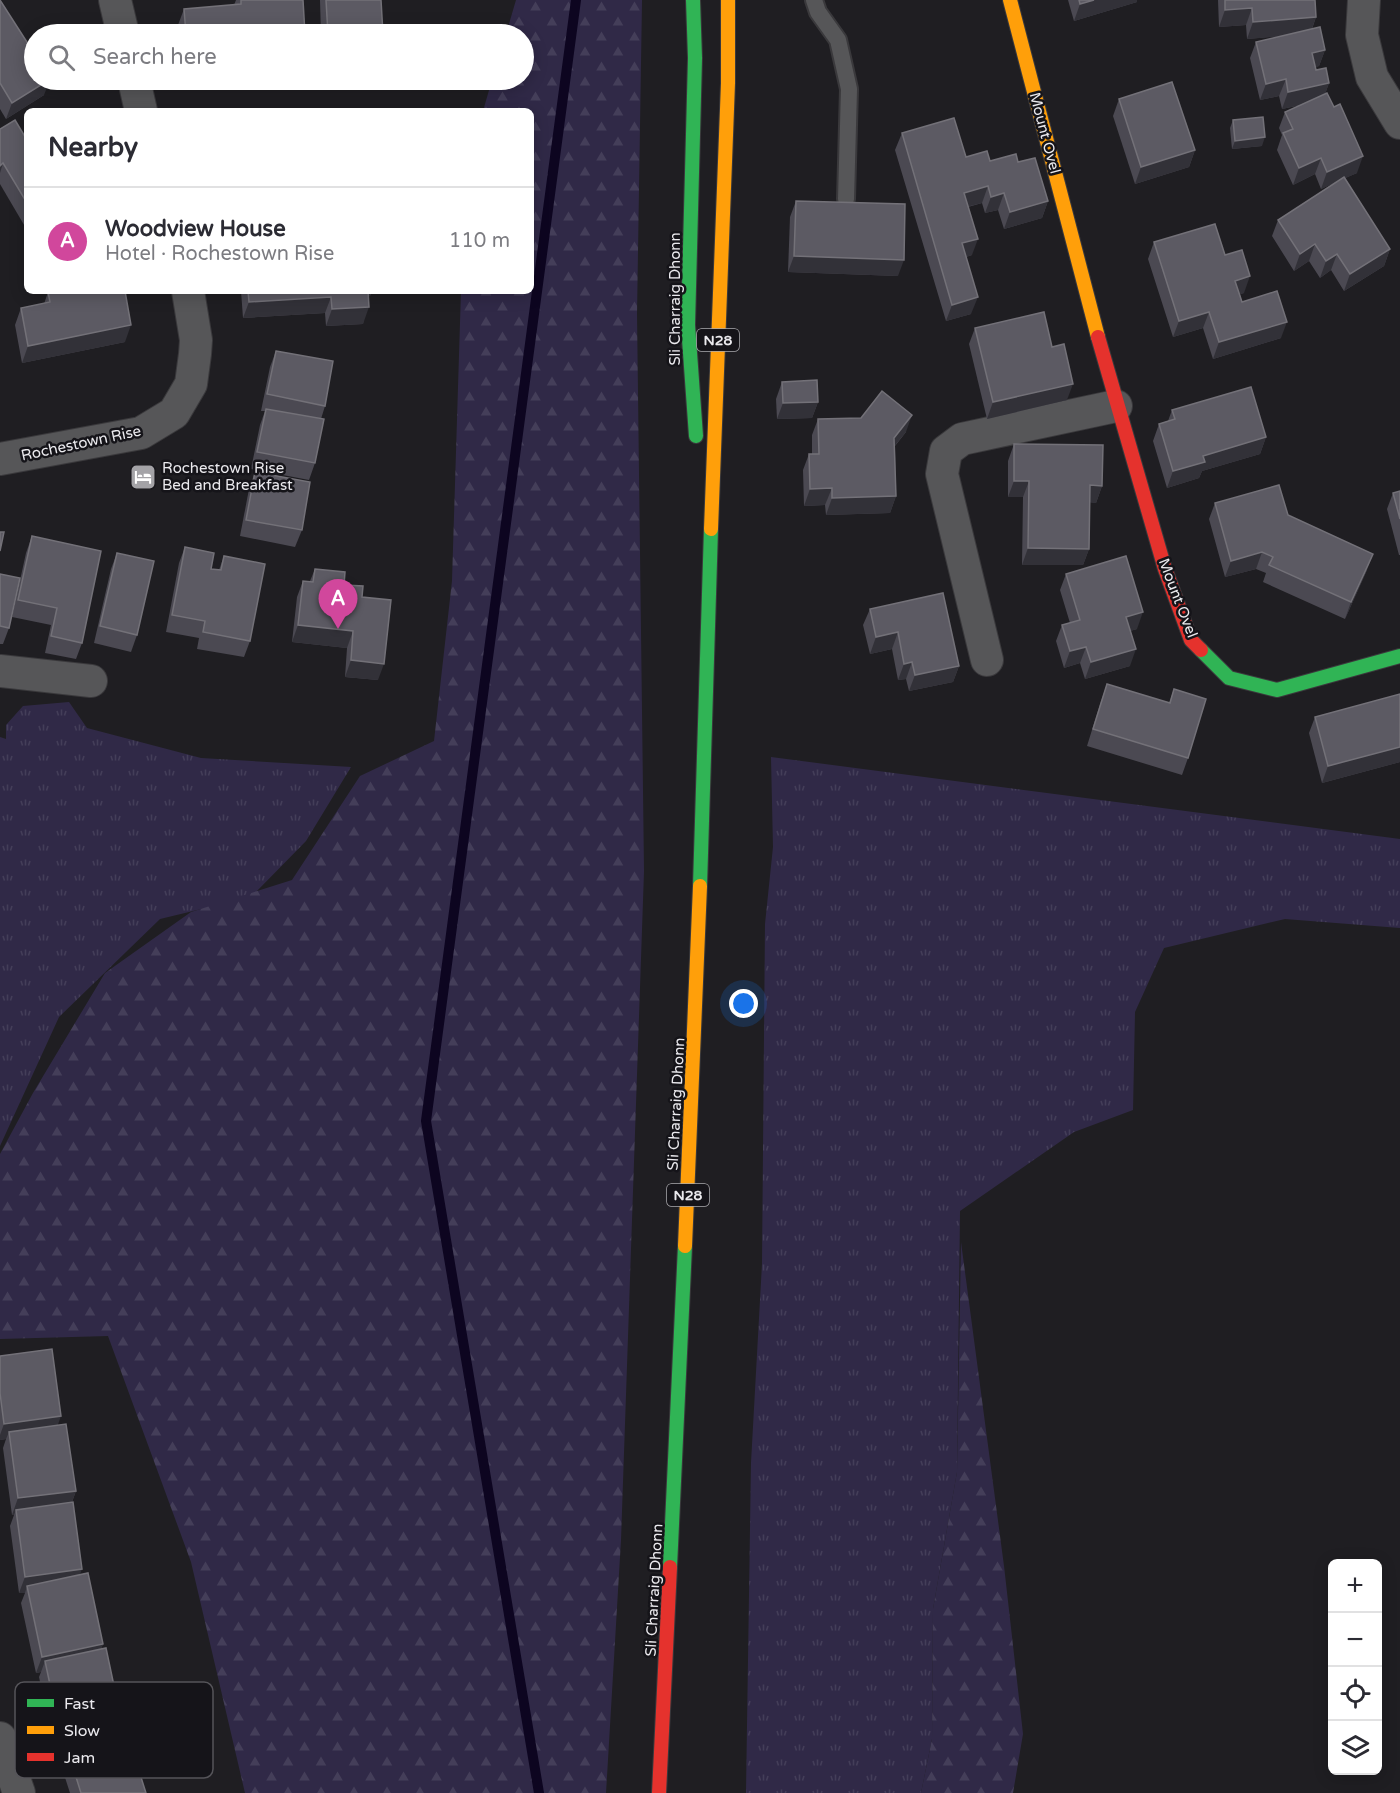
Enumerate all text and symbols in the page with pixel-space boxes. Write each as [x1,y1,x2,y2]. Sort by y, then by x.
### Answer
search box [24,24,534,90]
icon: search [45,41,78,74]
text: Search here [93,44,217,70]
street label: Mount Ovel [1026,90,1064,176]
text: Nearby [48,132,138,163]
text: Woodview House [105,216,286,242]
text: A [60,229,75,253]
text: 110 m [449,229,510,253]
street label: Sli Charraig Dhonn [666,232,684,366]
text: Hotel · Rochestown Rise [105,242,334,266]
road number: N28 [697,329,739,351]
street label: Rochestown Rise [19,421,143,465]
place label: Rochestown Rise Bed and Breakfast [162,459,293,494]
hotel icon: Rochestown Rise Bed and Breakfast [128,462,158,492]
street label: Mount Ovel [1155,556,1201,640]
pin: A [318,580,358,629]
your location [729,989,758,1018]
street label: Sli Charraig Dhonn [664,1037,688,1171]
road number: N28 [667,1184,709,1206]
street label: Sli Charraig Dhonn [642,1523,666,1657]
map controls [1328,1559,1382,1775]
button: + [1328,1559,1382,1613]
button: − [1328,1613,1382,1667]
button: locate [1328,1667,1382,1721]
legend [15,1682,213,1778]
text: Fast [64,1694,95,1714]
text: Slow [64,1721,100,1741]
button: layers [1328,1721,1382,1775]
text: Jam [64,1748,95,1768]

